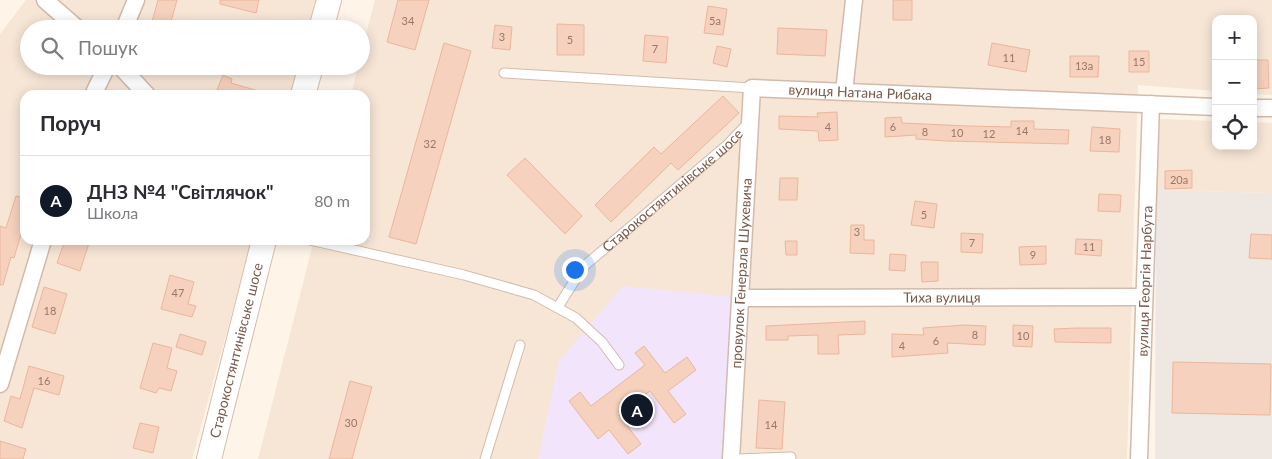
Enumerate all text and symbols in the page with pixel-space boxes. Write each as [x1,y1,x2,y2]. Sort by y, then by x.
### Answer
house number: 34 [402,14,415,27]
house number: 5а [709,14,721,27]
map controls [1212,15,1257,150]
button: + [1212,15,1257,60]
search box [20,20,370,75]
house number: 3 [499,30,505,43]
house number: 5 [567,33,573,46]
icon: search [38,34,66,62]
text: Пошук [78,36,138,59]
house number: 7 [652,42,658,55]
house number: 11 [1003,51,1015,64]
house number: 15 [1133,55,1145,68]
house number: 13а [1075,59,1093,72]
button: − [1212,60,1257,105]
street label: вулиця Натана Рибака [788,80,933,103]
button: locate [1212,105,1257,150]
text: Поруч [40,110,101,135]
house number: 4 [825,120,832,133]
house number: 6 [890,120,896,133]
house number: 14 [1016,124,1029,137]
street label: Старокостянтинівське шосе [598,125,746,255]
house number: 8 [922,125,928,138]
house number: 10 [951,126,964,139]
house number: 12 [983,127,995,140]
house number: 18 [1099,133,1111,146]
house number: 32 [424,137,436,150]
house number: 20а [1170,173,1188,186]
street label: провулок Генерала Шухевича [727,177,755,369]
text: ДНЗ №4 "Світлячок" [87,180,274,203]
text: A [50,191,62,210]
text: 80 m [314,191,350,210]
text: Школа [87,203,138,222]
street label: вулиця Георгія Нарбута [1133,205,1156,357]
house number: 5 [921,208,927,221]
house number: 3 [854,225,860,238]
house number: 7 [969,236,975,249]
house number: 11 [1083,240,1095,253]
house number: 9 [1030,248,1036,261]
your location [562,257,588,283]
street label: Старокостянтинівське шосе [206,261,266,440]
house number: 47 [172,286,184,299]
street label: Тиха вулиця [903,288,981,306]
house number: 18 [44,304,56,317]
house number: 8 [972,328,978,341]
house number: 10 [1017,329,1030,342]
house number: 6 [933,334,939,347]
house number: 4 [899,339,906,352]
house number: 16 [38,374,50,387]
pin: A [621,391,653,429]
house number: 30 [345,416,358,429]
house number: 14 [765,418,778,431]

